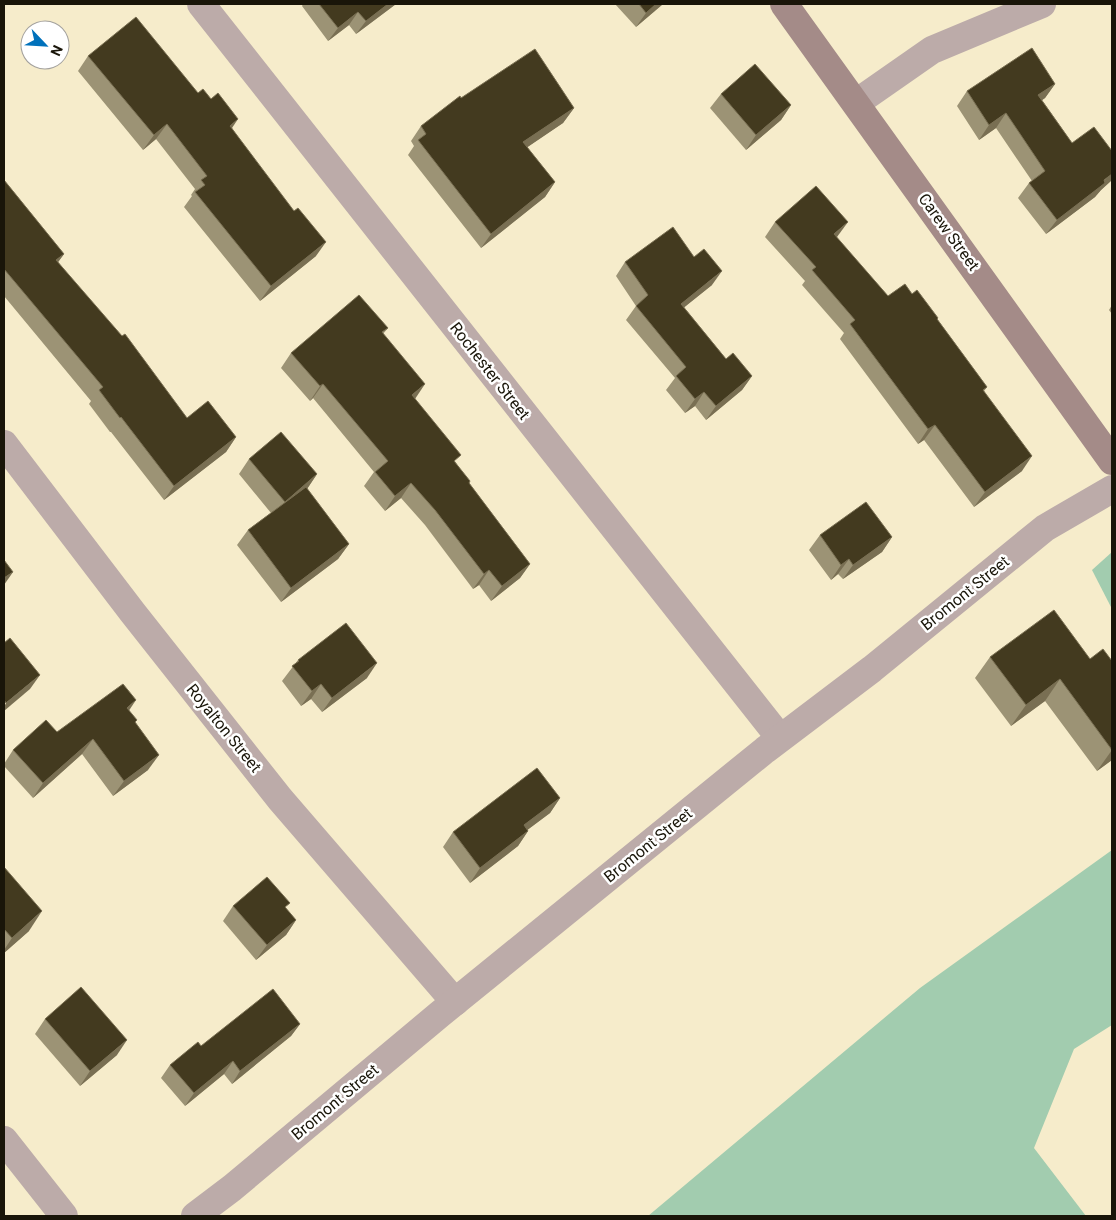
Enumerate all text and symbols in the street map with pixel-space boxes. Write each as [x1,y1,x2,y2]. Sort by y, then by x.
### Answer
north arrow [20,20,70,70]
text: N [47,43,66,58]
street label: Carew Street [915,190,983,274]
street label: Rochester Street [446,319,534,423]
street label: Bromont Street [917,552,1013,634]
street label: Royalton Street [183,680,265,776]
street label: Bromont Street [600,804,696,886]
street label: Bromont Street [288,1060,382,1144]

